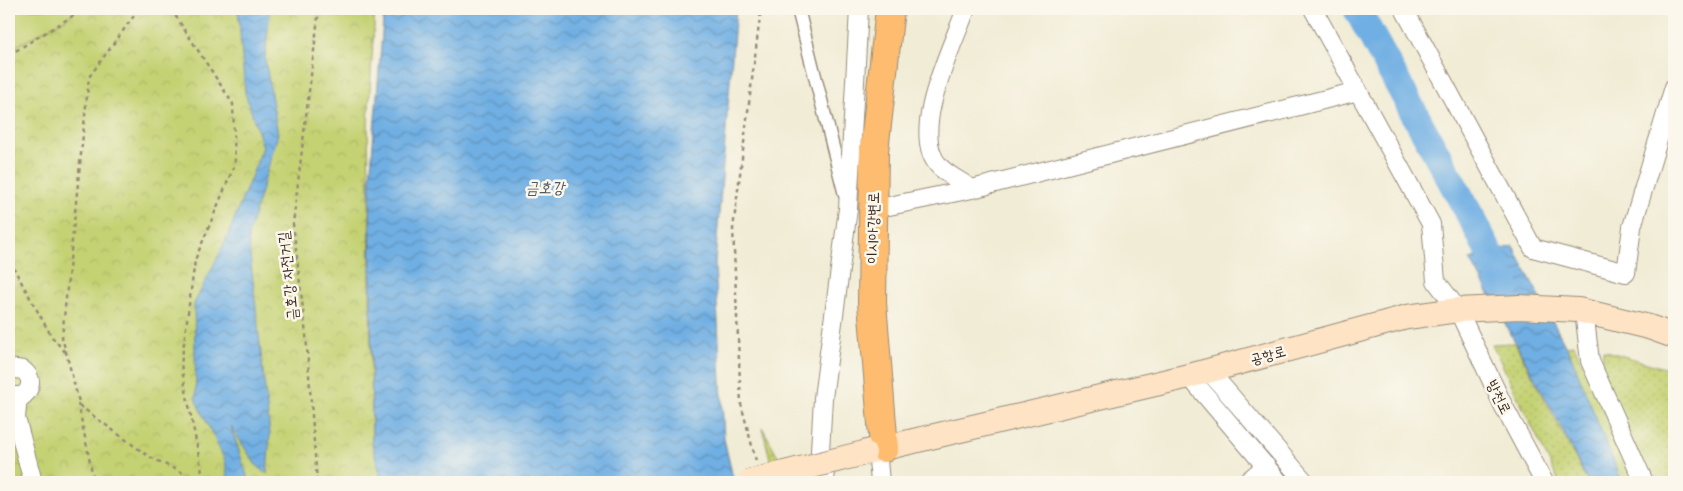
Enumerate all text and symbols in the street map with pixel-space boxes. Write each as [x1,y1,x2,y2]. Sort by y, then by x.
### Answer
water label: 금호강 [526,176,566,197]
street label: 이시아강변로 [861,192,883,264]
street label: 금호강 자전거길 [272,231,302,322]
street label: 공항로 [1248,340,1288,368]
street label: 방천로 [1483,376,1517,417]

